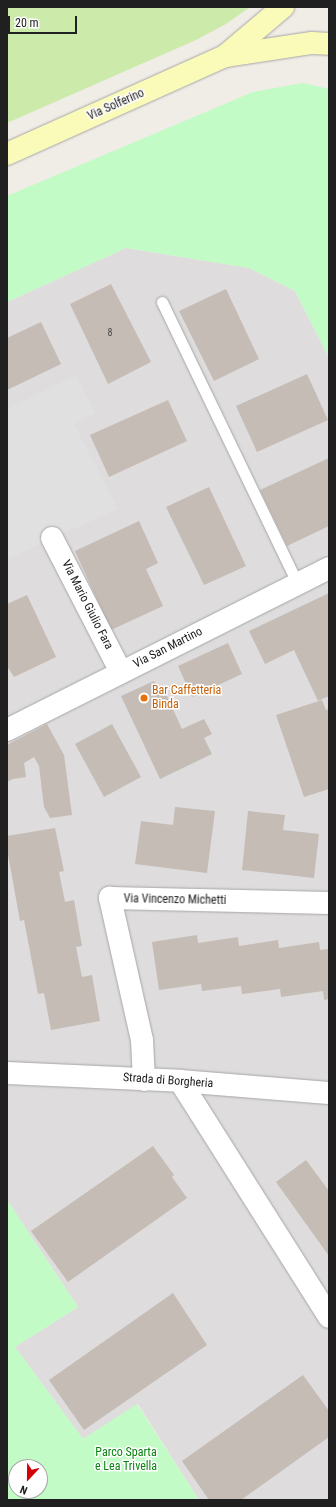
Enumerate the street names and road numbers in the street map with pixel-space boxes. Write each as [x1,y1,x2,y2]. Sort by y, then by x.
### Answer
street label: Via Solferino [85,86,147,124]
street label: Via Mario Giulio Fara [58,558,116,652]
street label: Via San Martino [131,624,205,672]
street label: Via Vincenzo Michetti [123,892,227,908]
street label: Strada di Borgheria [122,1071,214,1091]

